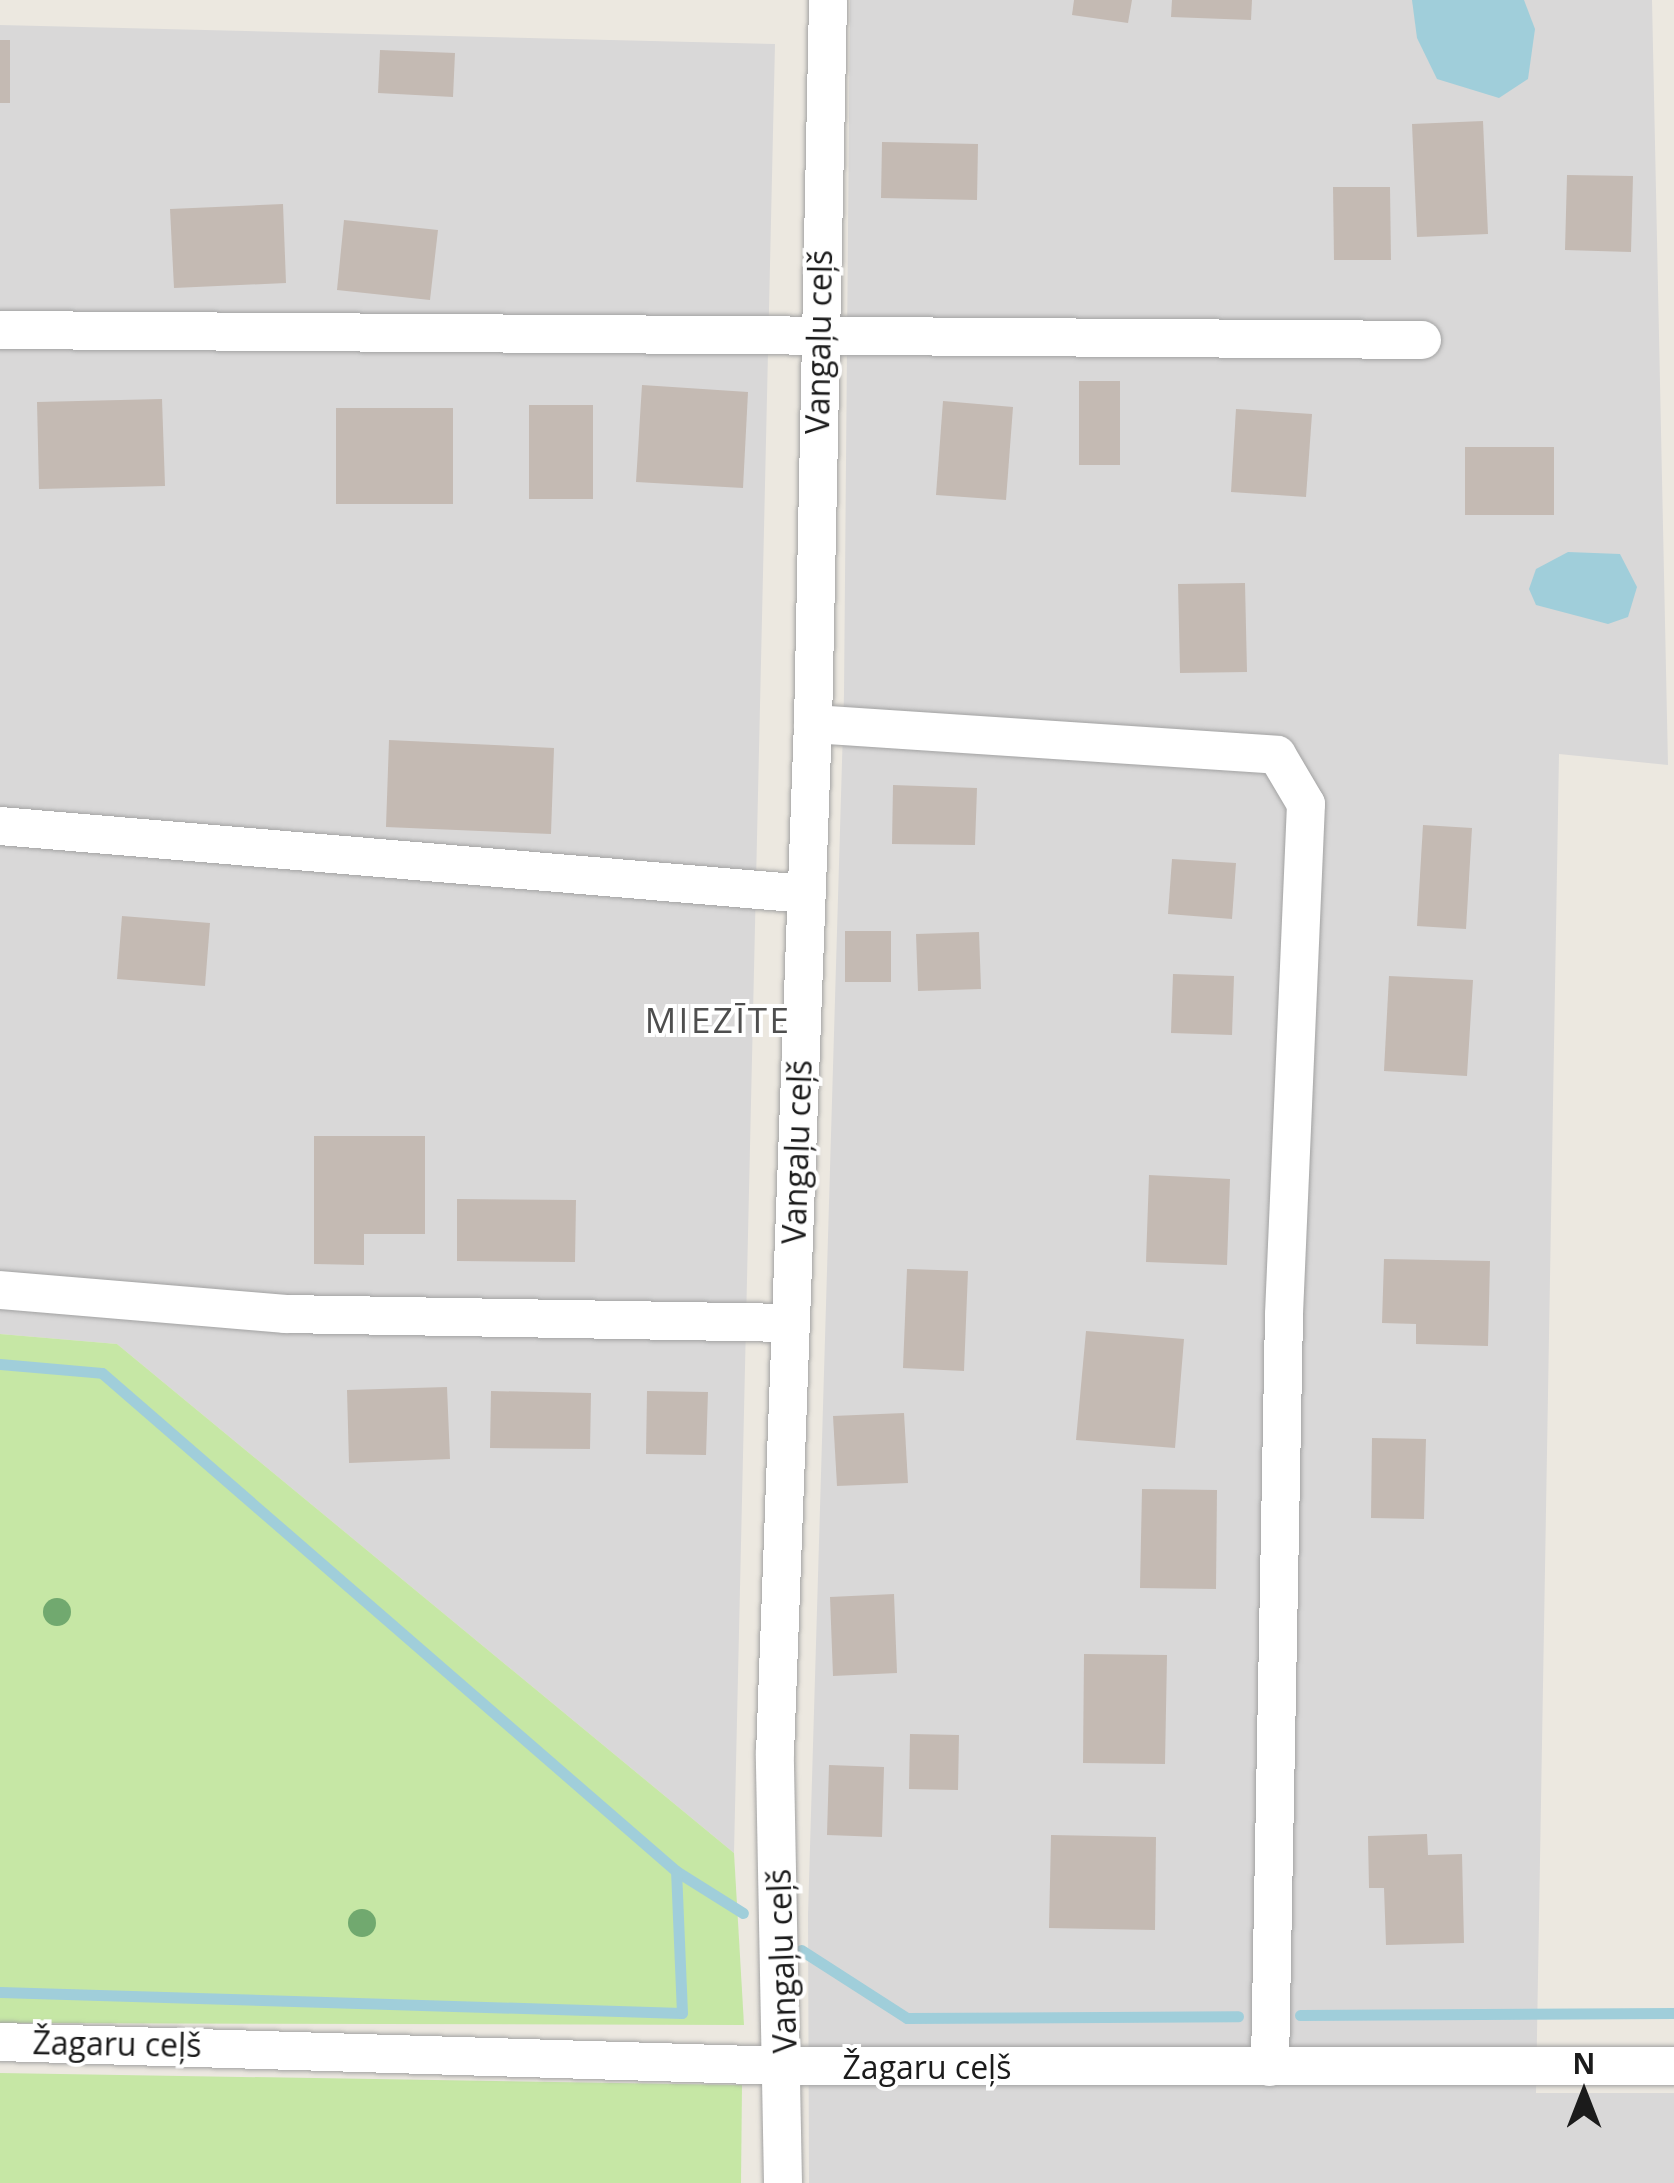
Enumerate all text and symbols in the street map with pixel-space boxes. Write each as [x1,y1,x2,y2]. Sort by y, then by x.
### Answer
street label: Vangaļu ceļš [798,250,840,434]
district label: MIEZĪTE [645,999,791,1041]
street label: Vangaļu ceļš [775,1059,819,1245]
street label: Vangaļu ceļš [760,1868,804,2054]
street label: Žagaru ceļš [32,2023,202,2065]
north arrow [1534,2043,1634,2143]
text: N [1573,2044,1595,2082]
street label: Žagaru ceļš [843,2048,1011,2086]

